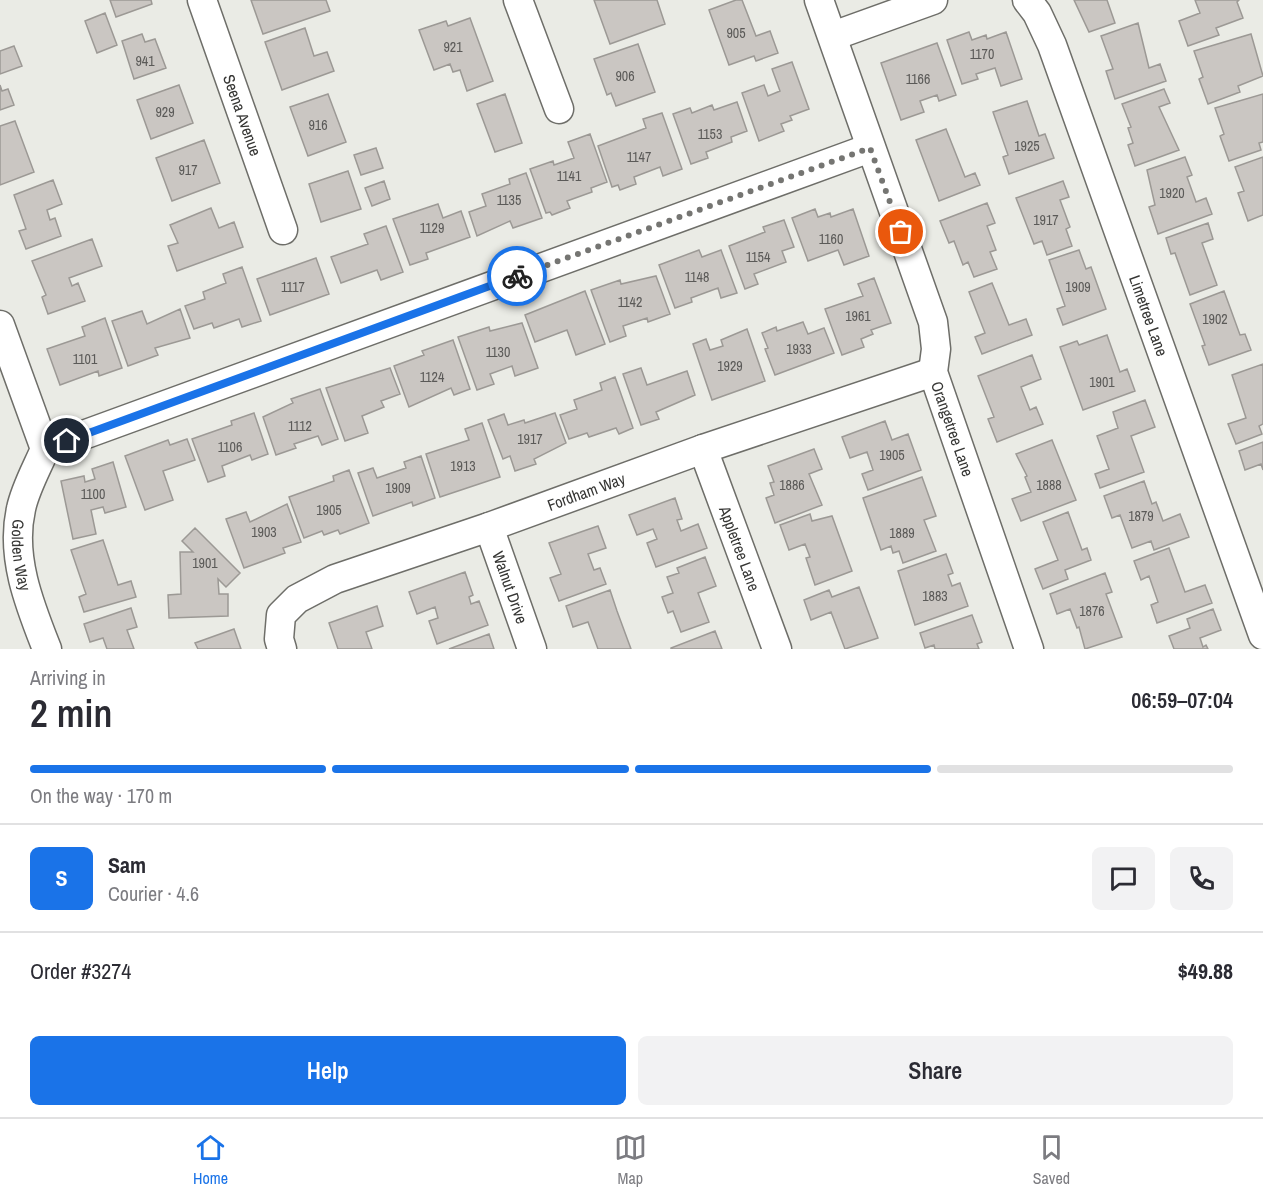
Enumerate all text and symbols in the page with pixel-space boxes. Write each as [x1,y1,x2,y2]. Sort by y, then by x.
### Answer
house number: 905 [726,24,746,42]
house number: 921 [443,38,463,56]
house number: 1170 [970,45,994,63]
house number: 941 [135,52,155,70]
house number: 906 [615,67,635,85]
house number: 1166 [906,70,930,88]
street label: Seena Avenue [218,71,267,159]
house number: 929 [155,103,175,121]
house number: 916 [308,116,328,134]
house number: 1153 [698,125,722,143]
house number: 1925 [1014,137,1040,155]
house number: 1147 [627,148,651,166]
house number: 917 [178,161,198,179]
house number: 1141 [557,167,582,185]
house number: 1920 [1159,184,1185,202]
house number: 1135 [497,191,521,209]
pin [875,206,926,257]
house number: 1917 [1033,211,1059,229]
icon: bag [884,215,917,248]
house number: 1129 [420,219,444,237]
house number: 1160 [819,230,843,248]
courier [487,246,547,306]
house number: 1154 [746,248,771,266]
icon: bike [501,260,534,293]
house number: 1148 [685,268,709,286]
street label: Limetree Lane [1124,272,1173,359]
house number: 1117 [281,278,305,296]
house number: 1909 [1065,278,1091,296]
house number: 1142 [618,293,642,311]
house number: 1961 [845,307,871,325]
house number: 1902 [1202,310,1228,328]
house number: 1933 [786,340,812,358]
house number: 1130 [486,343,510,361]
house number: 1101 [73,350,98,368]
house number: 1929 [717,357,743,375]
house number: 1124 [420,368,445,386]
house number: 1901 [1089,373,1115,391]
street label: Orangetree Lane [926,378,979,479]
pin [41,415,92,466]
house number: 1112 [288,417,312,435]
icon: home [50,424,83,457]
house number: 1917 [517,430,543,448]
house number: 1106 [218,438,242,456]
house number: 1905 [879,446,905,464]
house number: 1913 [450,457,476,475]
street label: Fordham Way [544,467,628,516]
house number: 1886 [779,476,805,494]
house number: 1888 [1036,476,1062,494]
house number: 1909 [385,479,411,497]
house number: 1100 [81,485,105,503]
house number: 1905 [316,501,342,519]
street label: Appletree Lane [714,502,766,594]
house number: 1879 [1128,507,1154,525]
street label: Golden Way [7,518,37,594]
house number: 1903 [251,523,277,541]
house number: 1889 [889,524,915,542]
street label: Walnut Drive [487,548,533,627]
house number: 1901 [192,554,218,572]
house number: 1883 [922,587,948,605]
house number: 1876 [1079,602,1105,620]
text: Arriving in [30,664,106,691]
text: 06:59–07:04 [1131,685,1233,715]
text: 2 min [30,687,112,739]
text: On the way · 170 m [30,782,172,809]
button: chat [1092,847,1155,910]
button: phone [1170,847,1233,910]
text: Sam [108,850,146,880]
text: S [55,863,68,893]
text: Courier · 4.6 [108,880,199,907]
text: Order #3274 [30,956,131,986]
text: $49.88 [1178,956,1233,986]
button: Help [30,1036,626,1105]
button: Share [638,1036,1233,1105]
tab: Home [193,1131,228,1189]
tab: Map [614,1131,647,1189]
tab: Saved [1033,1131,1070,1189]

